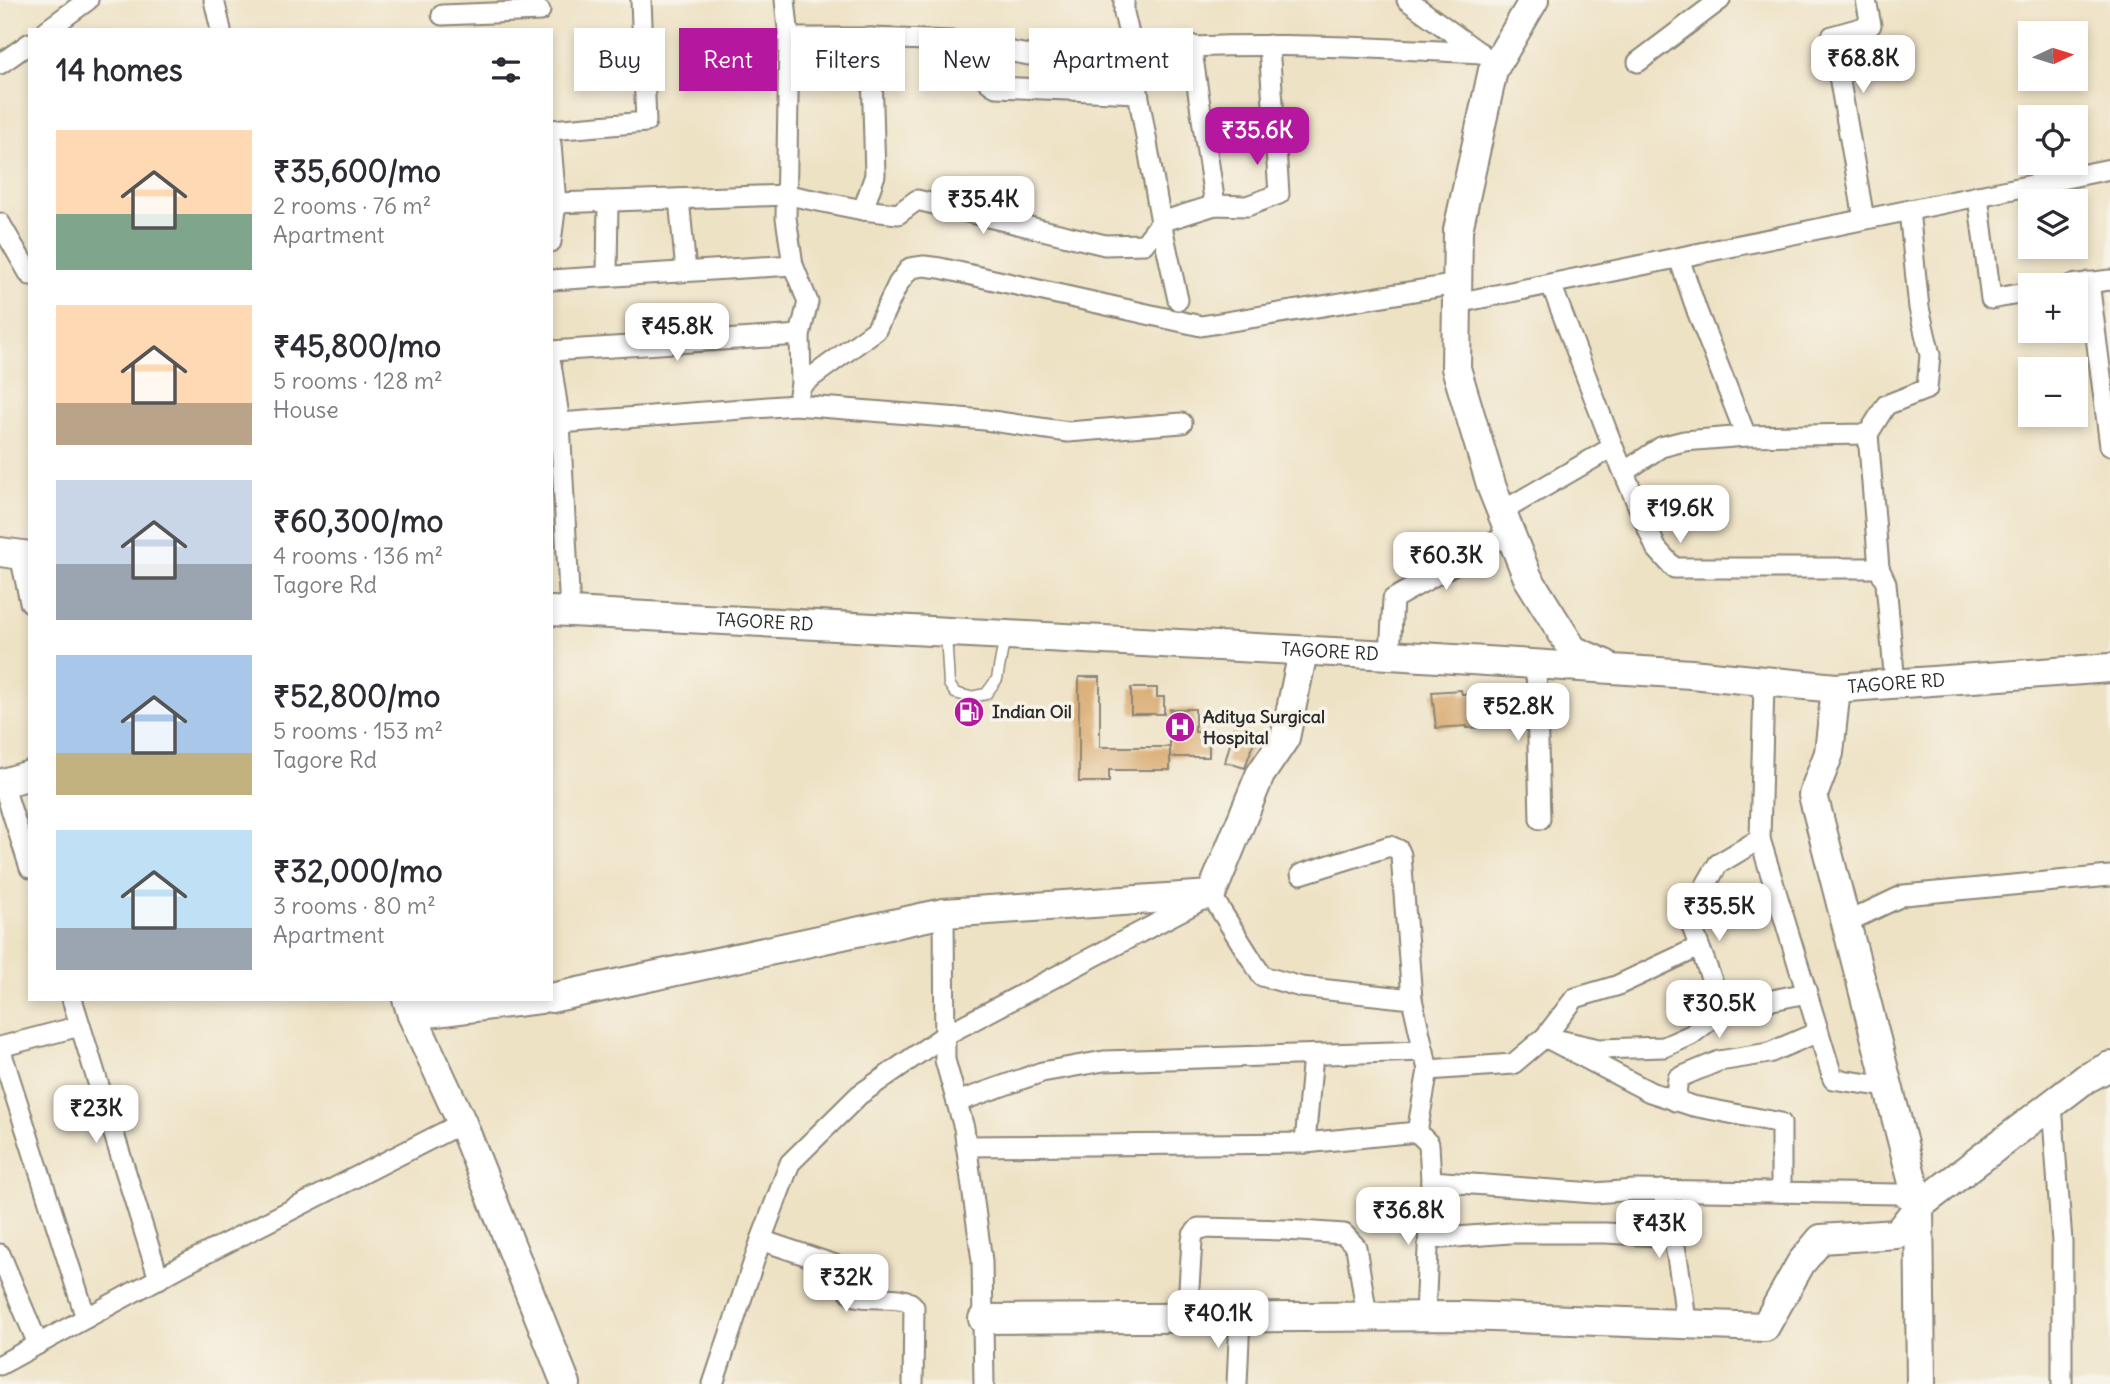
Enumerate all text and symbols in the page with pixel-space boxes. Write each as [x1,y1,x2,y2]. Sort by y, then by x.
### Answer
north arrow [2018,21,2088,91]
map controls [2018,21,2088,427]
chip: Buy [574,28,665,91]
chip: Rent [679,28,777,91]
chip: Filters [791,28,905,91]
chip: New [919,28,1015,91]
chip: Apartment [1029,28,1193,91]
pin: ₹68.8K [1806,36,1920,95]
text: ₹68.8K [1827,43,1899,72]
text: 14 homes [56,51,183,89]
icon: filters [487,51,525,89]
button: locate [2018,105,2088,175]
pin: ₹35.6K [1200,108,1314,167]
text: ₹35.6K [1221,115,1293,144]
text: ₹35,600/mo [273,152,441,190]
icon: home [112,158,196,242]
pin: ₹35.4K [926,176,1040,236]
text: ₹35.4K [947,184,1019,213]
button: layers [2018,189,2088,259]
text: 2 rooms · 76 m² [273,191,431,220]
text: Apartment [273,220,385,249]
button: + [2018,273,2088,343]
pin: ₹45.8K [620,304,734,363]
text: ₹45.8K [641,311,713,340]
text: ₹45,800/mo [273,327,441,365]
icon: home [112,333,196,417]
button: − [2018,357,2088,427]
text: 5 rooms · 128 m² [273,366,443,395]
text: House [273,395,339,424]
pin: ₹19.6K [1623,486,1737,545]
text: ₹19.6K [1646,493,1714,522]
text: ₹60,300/mo [273,502,443,540]
icon: home [112,508,196,592]
pin: ₹60.3K [1389,532,1503,592]
text: ₹60.3K [1409,540,1483,569]
text: 4 rooms · 136 m² [273,541,443,570]
text: Tagore Rd [273,570,377,599]
street label: TAGORE RD [715,608,814,636]
street label: TAGORE RD [1281,637,1379,665]
street label: TAGORE RD [1847,668,1946,698]
text: ₹52,800/mo [273,677,440,715]
icon: home [112,683,196,767]
pin: ₹52.8K [1461,684,1575,743]
text: ₹52.8K [1482,691,1554,720]
fuel station icon: Indian Oil [952,695,986,729]
place label: Indian Oil [992,700,1072,723]
place label: Aditya Surgical Hospital [1203,705,1325,749]
hospital icon: Aditya Surgical Hospital [1163,710,1197,744]
text: 5 rooms · 153 m² [273,716,443,745]
text: Tagore Rd [273,745,377,774]
text: ₹32,000/mo [273,852,443,890]
icon: home [112,858,196,942]
pin: ₹35.5K [1662,884,1776,943]
text: 3 rooms · 80 m² [273,891,436,920]
text: ₹35.5K [1683,891,1755,920]
text: Apartment [273,920,385,949]
pin: ₹30.5K [1662,981,1776,1040]
text: ₹30.5K [1682,988,1756,1017]
pin: ₹23K [55,1086,137,1145]
text: ₹23K [69,1093,123,1122]
pin: ₹36.8K [1351,1188,1465,1247]
text: ₹36.8K [1372,1195,1444,1224]
pin: ₹43K [1618,1200,1700,1260]
text: ₹43K [1632,1208,1686,1237]
pin: ₹32K [805,1254,887,1314]
text: ₹32K [819,1262,873,1291]
pin: ₹40.1K [1161,1290,1275,1350]
text: ₹40.1K [1184,1298,1252,1327]

